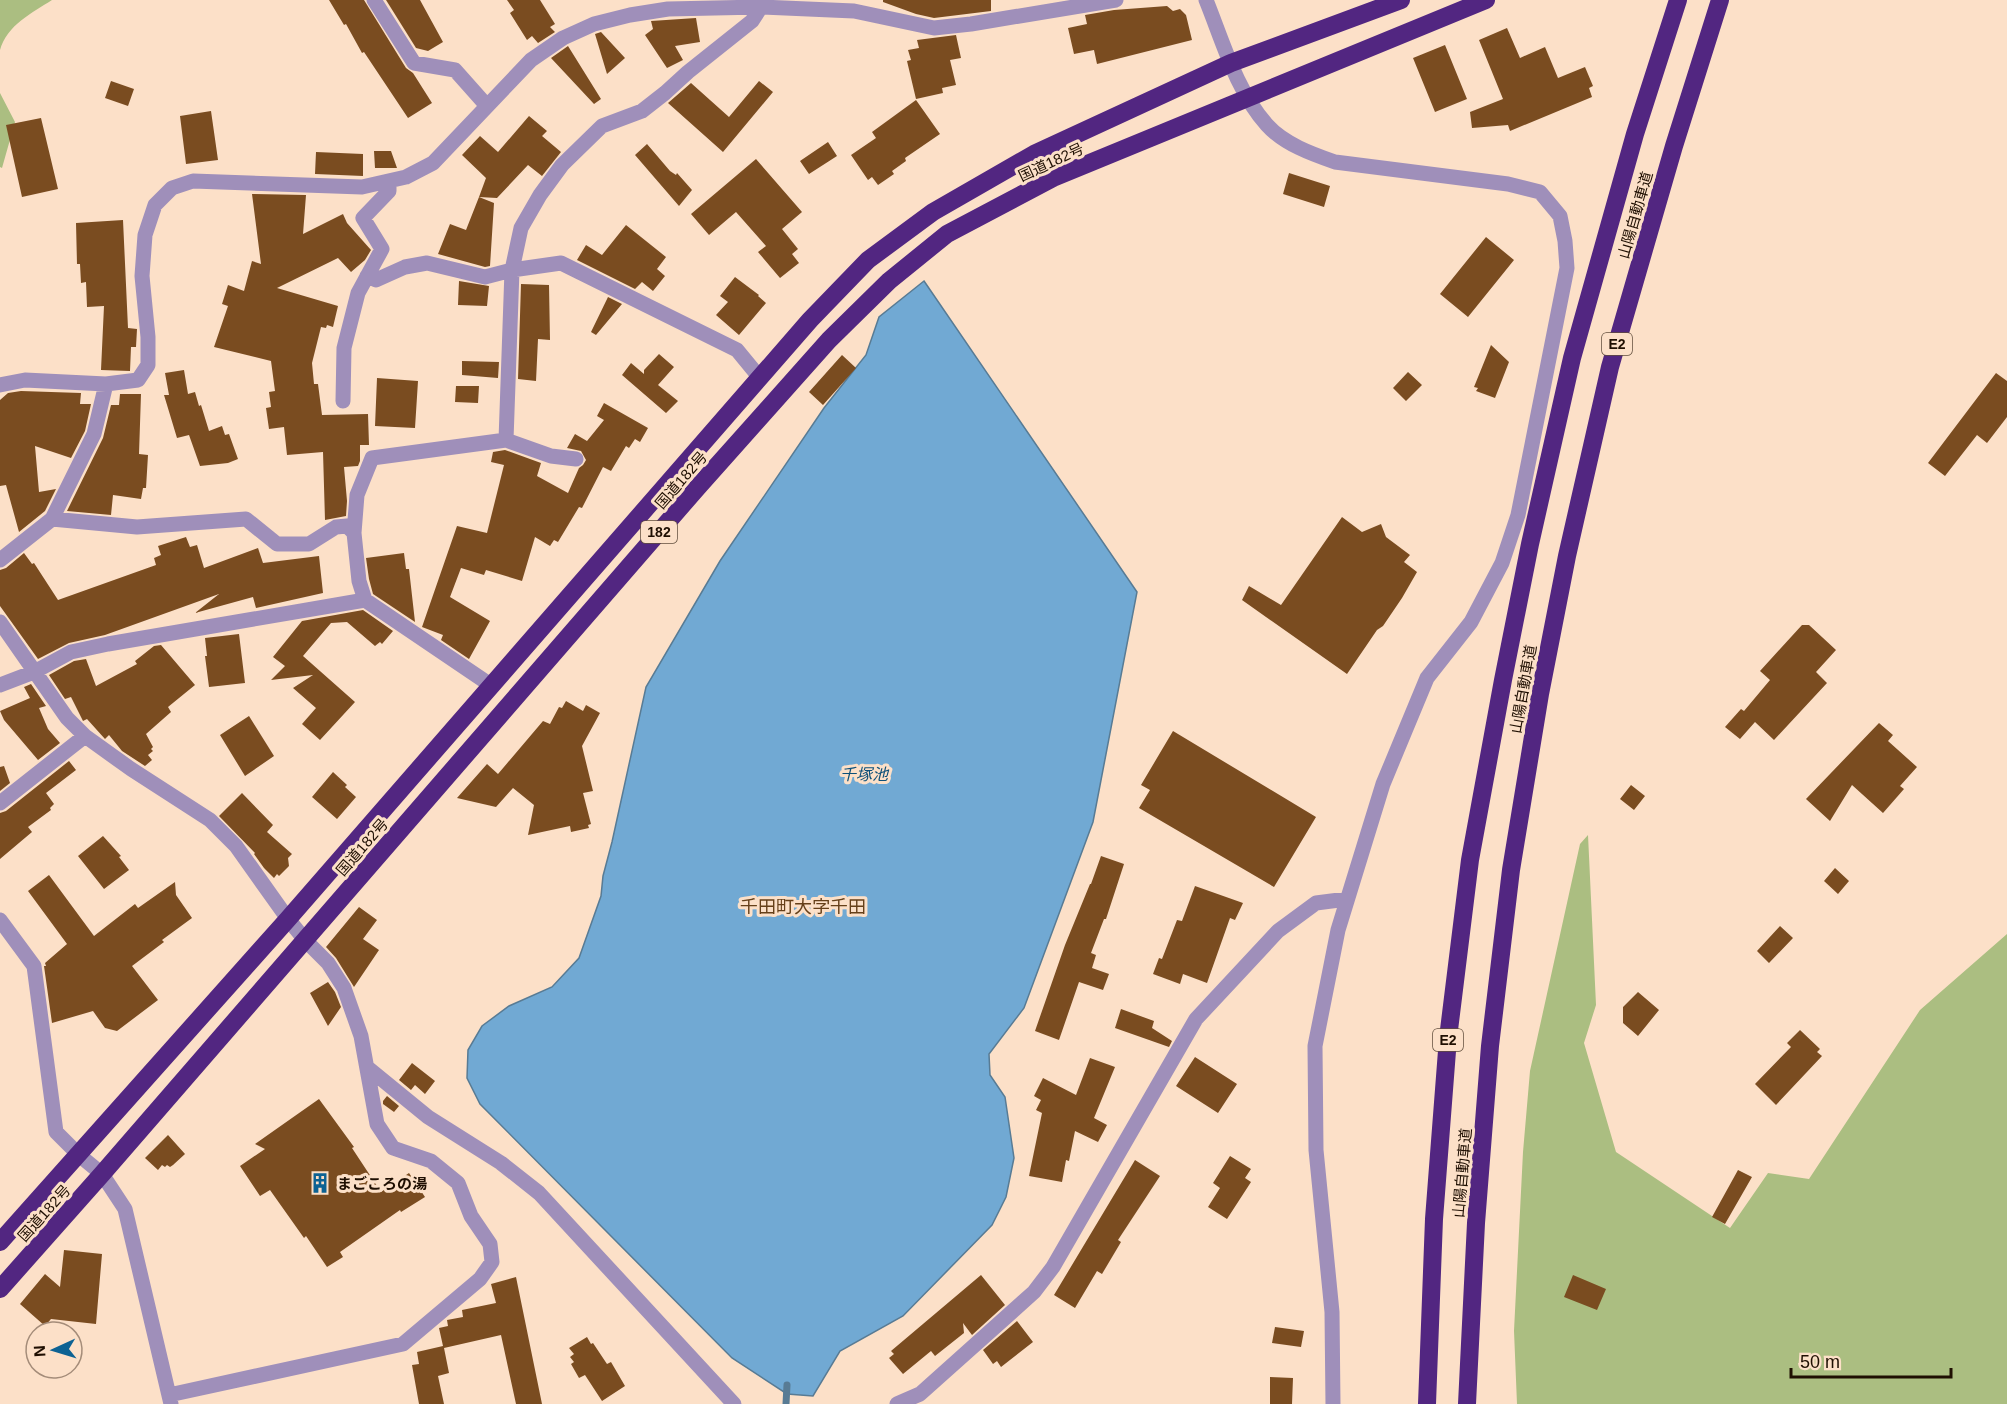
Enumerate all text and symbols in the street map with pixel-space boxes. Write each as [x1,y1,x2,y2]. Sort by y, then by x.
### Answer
street label: 国道182号 [1016,139,1086,185]
street label: 山陽自動車道 [1614,169,1656,261]
road number: E2 [1602,333,1632,355]
street label: 国道182号 [652,448,710,512]
road number: 182 [641,521,677,543]
street label: 山陽自動車道 [1507,643,1539,735]
water label: 千塚池 [840,766,890,783]
street label: 国道182号 [333,815,391,879]
district label: 千田町大字千田 [740,897,866,917]
road number: E2 [1433,1029,1463,1051]
street label: 山陽自動車道 [1450,1127,1474,1219]
building icon: まごころの湯 [308,1171,332,1195]
place label: まごころの湯 [337,1175,427,1192]
street label: 国道182号 [14,1181,74,1245]
north arrow [24,1320,84,1380]
scale bar [1791,1341,1952,1379]
text: N [31,1345,48,1357]
text: 50 m [1800,1352,1840,1372]

